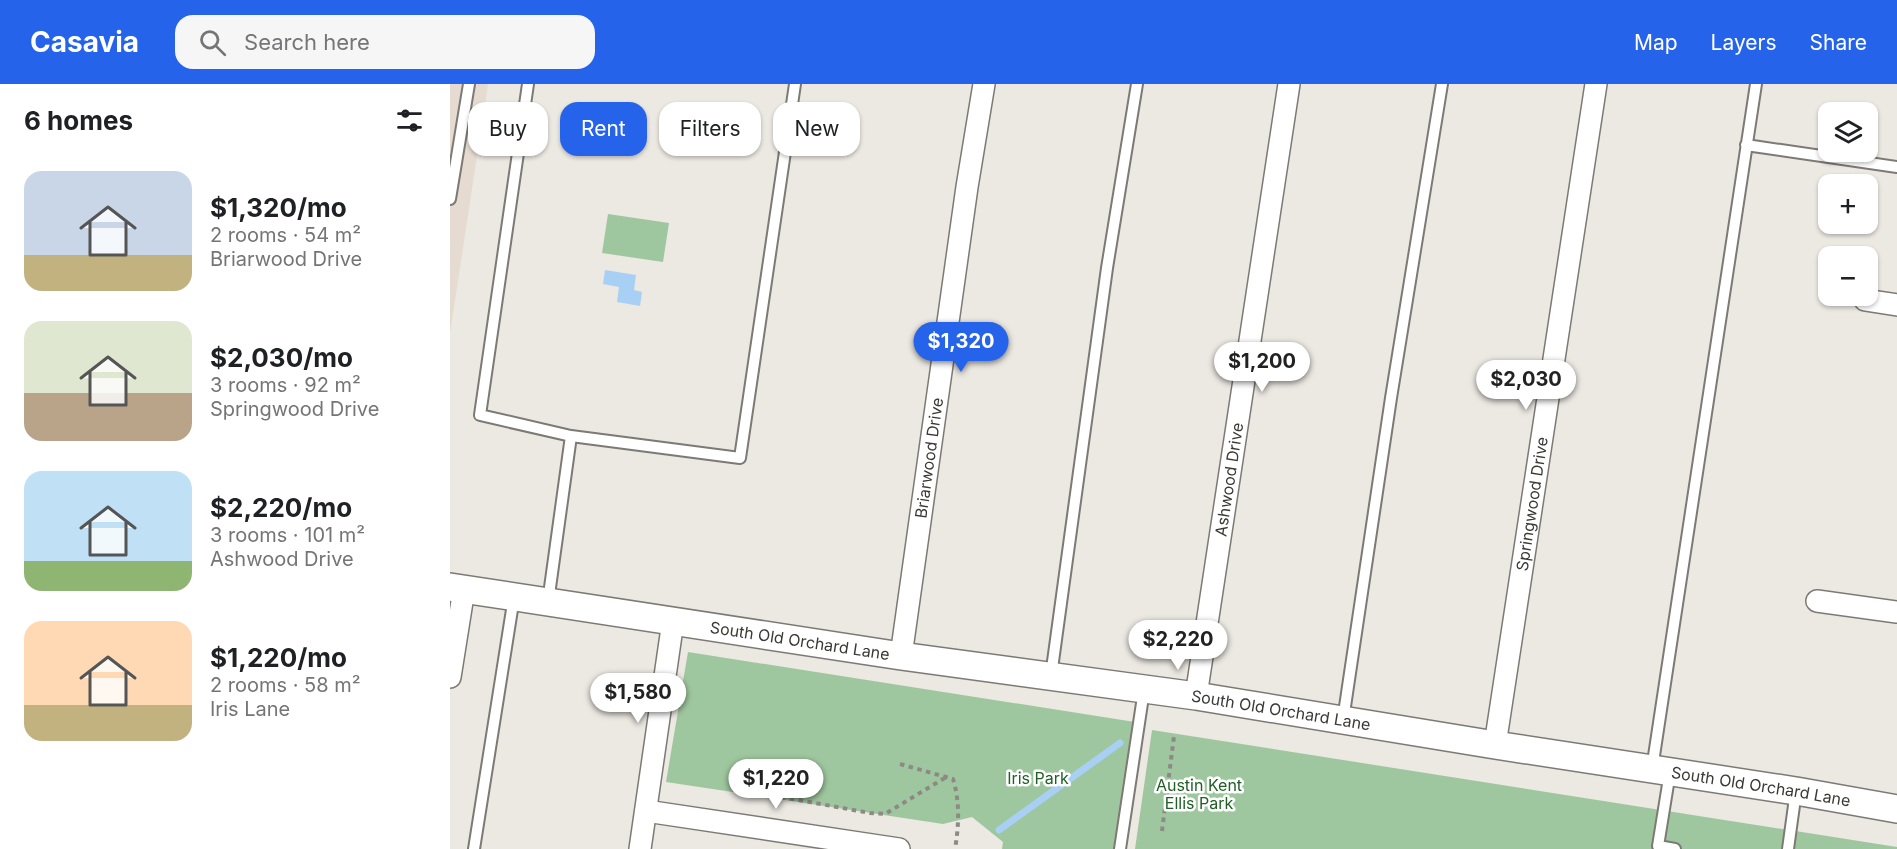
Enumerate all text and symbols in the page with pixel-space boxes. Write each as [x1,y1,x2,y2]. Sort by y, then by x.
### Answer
search box [175,15,595,69]
text: Casavia [30,25,139,59]
icon: search [196,26,229,59]
text: Search here [244,29,370,55]
text: Map [1634,30,1678,55]
text: Layers [1711,30,1777,55]
text: Share [1810,30,1867,55]
chip: Buy [468,102,548,156]
chip: Rent [560,102,647,156]
chip: Filters [659,102,761,156]
chip: New [773,102,860,156]
map controls [1818,102,1878,306]
button: layers [1818,102,1878,162]
icon: filters [393,104,426,137]
text: 6 homes [24,105,133,136]
button: + [1818,174,1878,234]
text: $1,320/mo [210,192,347,223]
icon: home [72,195,144,267]
text: 2 rooms · 54 m² [210,223,361,247]
button: − [1818,246,1878,306]
text: Briarwood Drive [210,247,362,271]
pin: $1,320 [912,322,1010,373]
text: $1,320 [928,329,994,353]
text: $2,030/mo [210,342,353,373]
pin: $1,200 [1213,342,1311,393]
icon: home [72,345,144,417]
text: $1,200 [1228,349,1296,373]
pin: $2,030 [1477,360,1575,411]
text: $2,030 [1490,367,1562,391]
text: 3 rooms · 92 m² [210,373,361,397]
street label: Briarwood Drive [910,396,947,520]
text: Springwood Drive [210,397,379,421]
street label: Ashwood Drive [1210,421,1247,538]
street label: Springwood Drive [1512,435,1552,572]
text: $2,220/mo [210,492,352,523]
icon: home [72,495,144,567]
text: 3 rooms · 101 m² [210,523,365,547]
text: Ashwood Drive [210,547,354,571]
street label: South Old Orchard Lane [709,617,891,664]
pin: $2,220 [1129,620,1227,671]
text: $2,220 [1142,627,1214,651]
text: $1,220/mo [210,642,347,673]
icon: home [72,645,144,717]
text: 2 rooms · 58 m² [210,673,361,697]
pin: $1,580 [589,673,687,724]
text: $1,580 [604,680,672,704]
street label: South Old Orchard Lane [1190,685,1372,734]
text: Iris Lane [210,697,290,721]
pin: $1,220 [727,759,825,810]
street label: South Old Orchard Lane [1670,762,1852,811]
text: $1,220 [742,766,810,790]
park label: Iris Park [1007,768,1069,788]
park label: Austin Kent Ellis Park [1156,775,1242,813]

